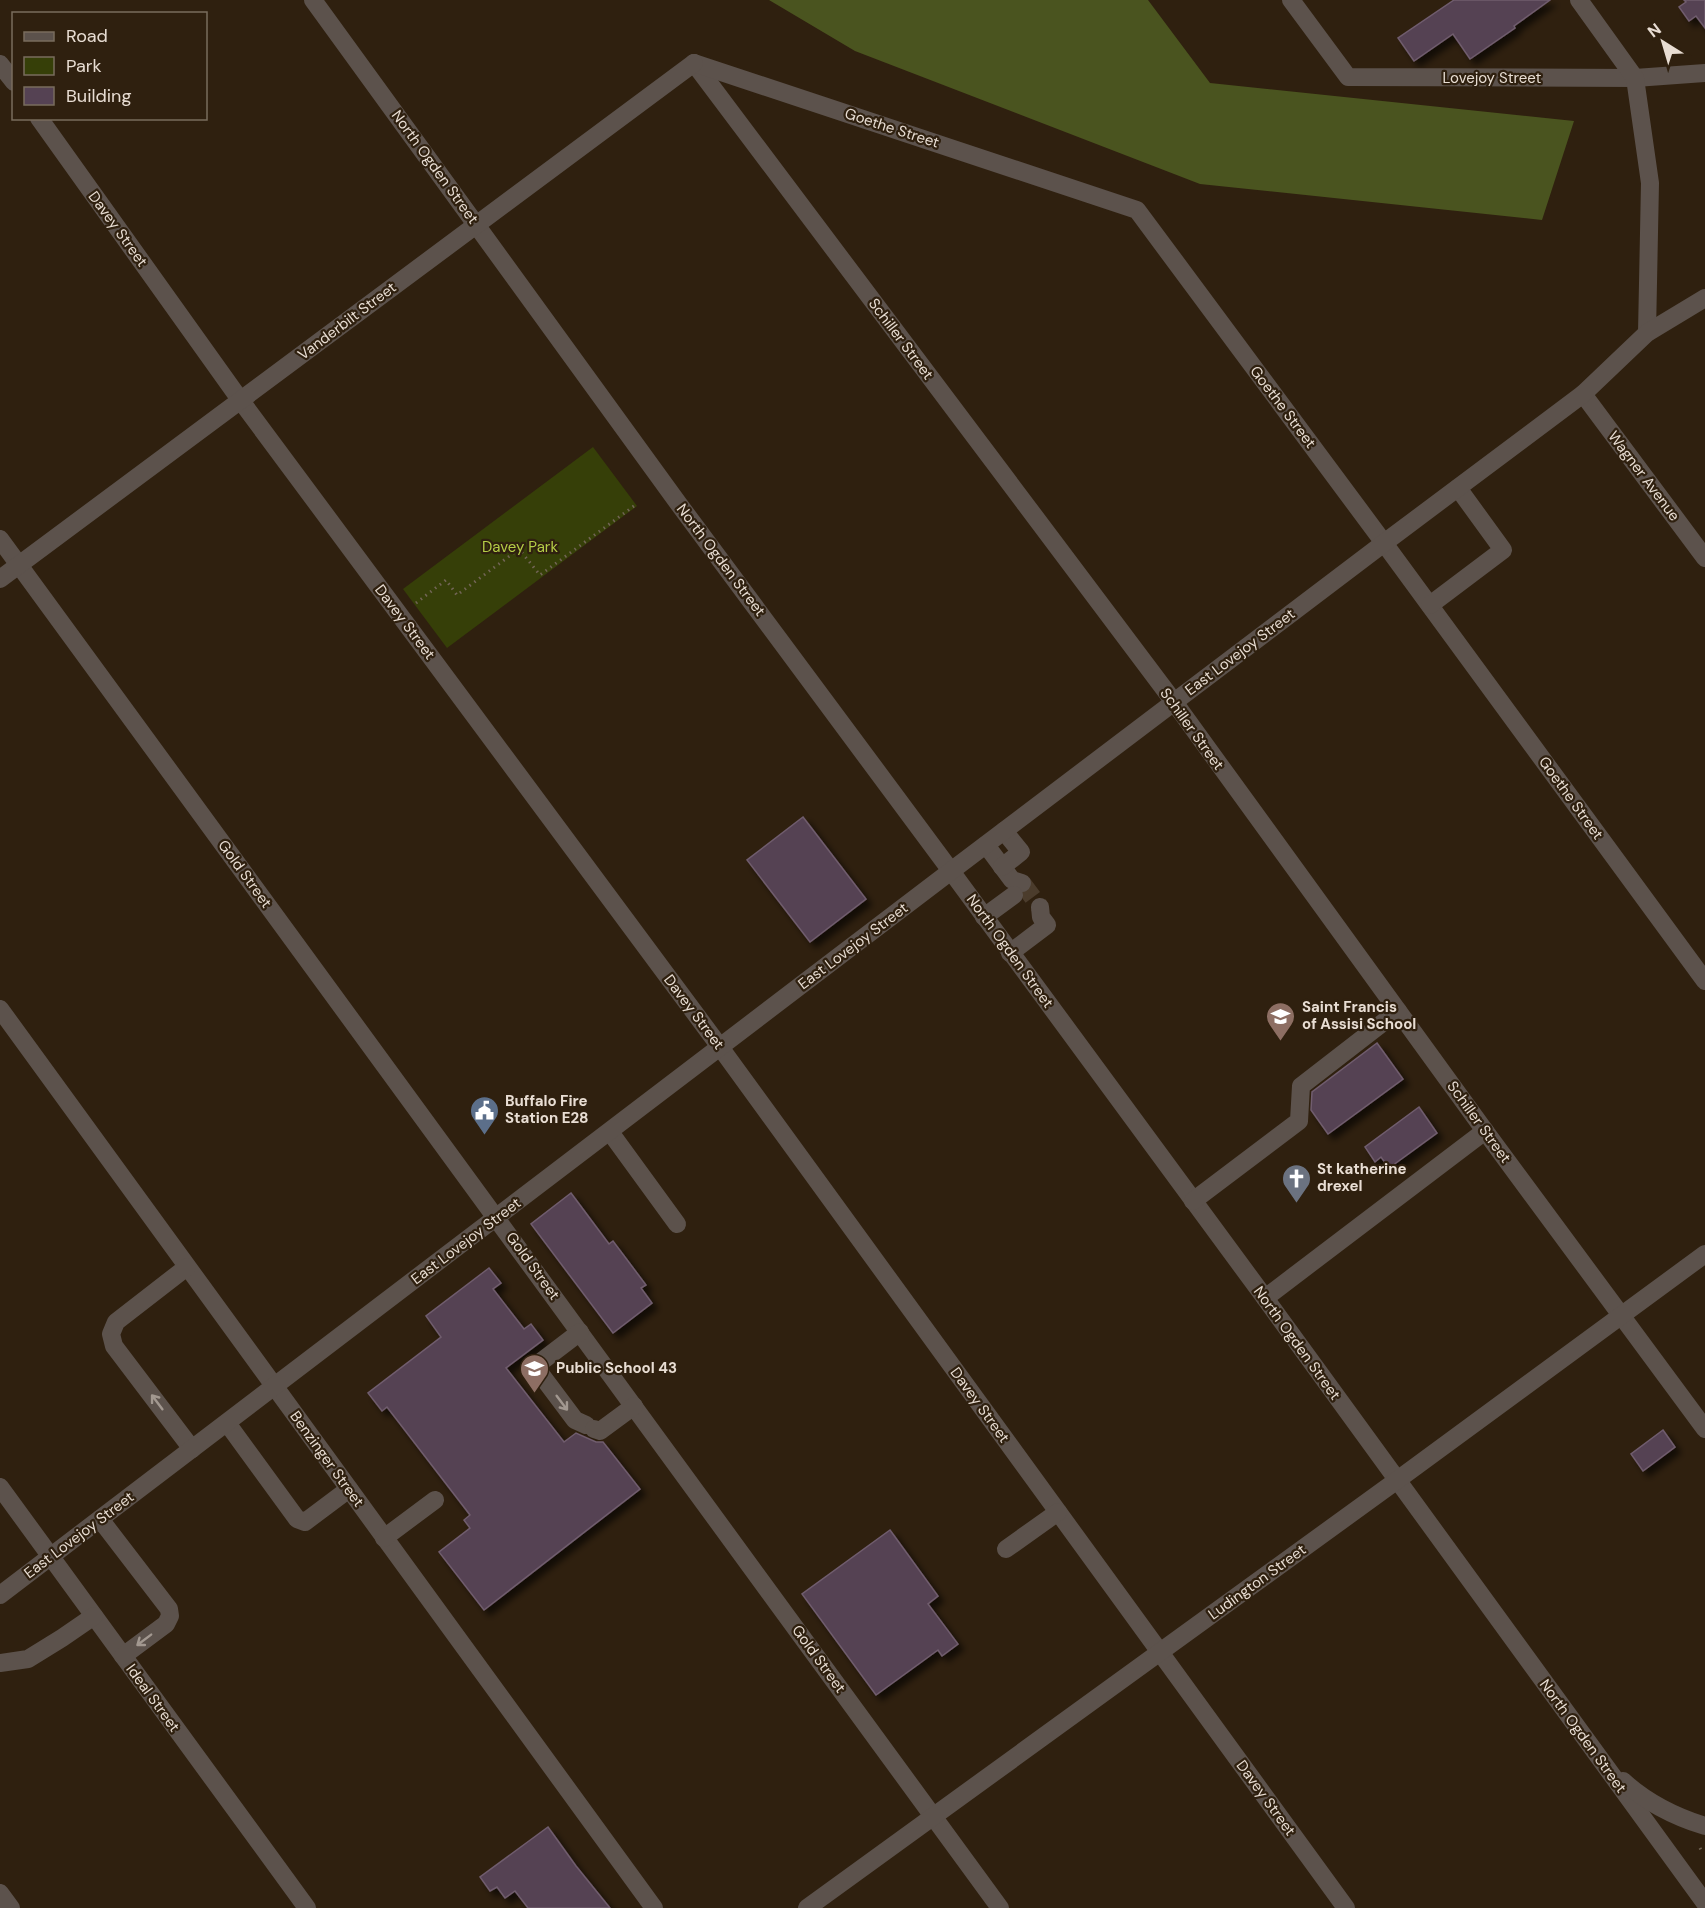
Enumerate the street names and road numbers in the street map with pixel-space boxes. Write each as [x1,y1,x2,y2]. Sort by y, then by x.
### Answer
street label: Lovejoy Street [1443,68,1542,88]
street label: Goethe Street [842,103,942,153]
street label: North Ogden Street [387,106,483,228]
street label: Davey Street [84,187,152,271]
street label: Vanderbilt Street [294,277,400,365]
street label: Schiller Street [864,294,938,384]
street label: Goethe Street [1246,362,1321,452]
street label: Wagner Avenue [1604,427,1684,525]
street label: North Ogden Street [672,500,770,620]
street label: Davey Street [370,581,440,664]
street label: East Lovejoy Street [1181,604,1299,700]
street label: Schiller Street [1155,684,1229,774]
street label: Goethe Street [1534,752,1608,844]
street label: Gold Street [214,836,277,912]
street label: North Ogden Street [962,890,1058,1012]
street label: East Lovejoy Street [794,898,912,994]
street label: Davey Street [659,971,729,1054]
street label: Schiller Street [1442,1077,1516,1167]
street label: East Lovejoy Street [407,1193,525,1289]
street label: Gold Street [502,1228,565,1304]
street label: North Ogden Street [1249,1282,1345,1404]
street label: Davey Street [946,1363,1014,1447]
street label: Benzinger Street [285,1407,369,1511]
street label: East Lovejoy Street [20,1487,138,1583]
street label: Ludington Street [1204,1540,1310,1624]
street label: Gold Street [788,1621,851,1697]
street label: Ideal Street [122,1660,185,1736]
street label: North Ogden Street [1535,1675,1631,1797]
street label: Davey Street [1232,1756,1300,1840]

